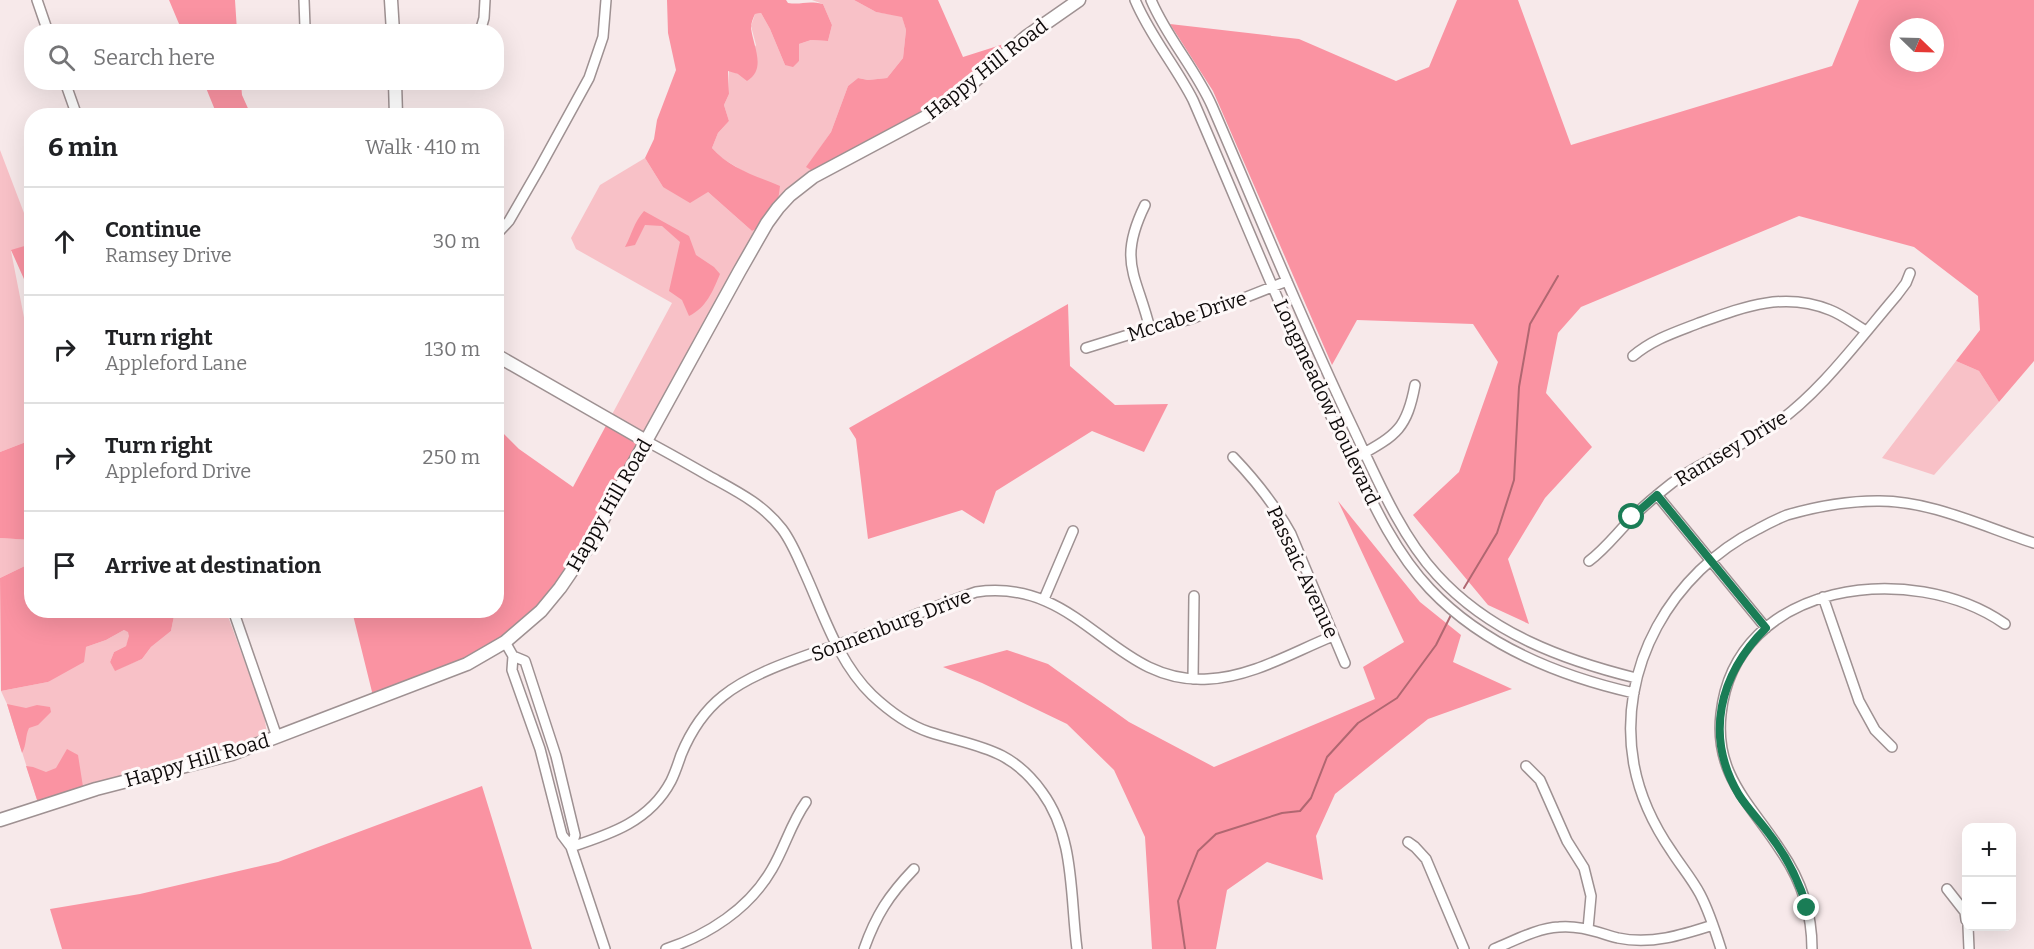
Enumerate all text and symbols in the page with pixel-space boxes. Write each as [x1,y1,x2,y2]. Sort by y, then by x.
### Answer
street label: Happy Hill Road [920,14,1052,124]
north arrow [1890,18,1944,72]
search box [24,24,504,90]
icon: search [45,41,78,74]
text: Search here [93,44,215,71]
text: 6 min [48,132,118,163]
text: Walk · 410 m [365,135,480,159]
text: Continue [105,216,201,243]
icon: ahead [48,225,81,258]
text: 30 m [433,229,480,253]
text: Ramsey Drive [105,243,232,267]
street label: Mccabe Drive [1124,285,1250,347]
street label: Longmeadow Boulevard [1269,295,1385,509]
text: Turn right [105,324,213,351]
icon: right [48,333,81,366]
text: 130 m [425,337,480,361]
text: Appleford Lane [105,351,247,375]
street label: Ramsey Drive [1670,405,1792,491]
text: Turn right [105,432,213,459]
street label: Happy Hill Road [561,434,657,576]
icon: right [48,441,81,474]
text: 250 m [423,445,480,469]
text: Appleford Drive [105,459,251,483]
street label: Passaic Avenue [1262,502,1344,642]
route start [1618,503,1644,529]
icon: arrive [48,549,81,582]
text: Arrive at destination [105,552,321,579]
street label: Sonnenburg Drive [808,584,974,666]
street label: Happy Hill Road [122,728,272,792]
map controls [1962,823,2016,931]
button: + [1962,823,2016,877]
button: − [1962,877,2016,931]
route end [1793,894,1819,920]

